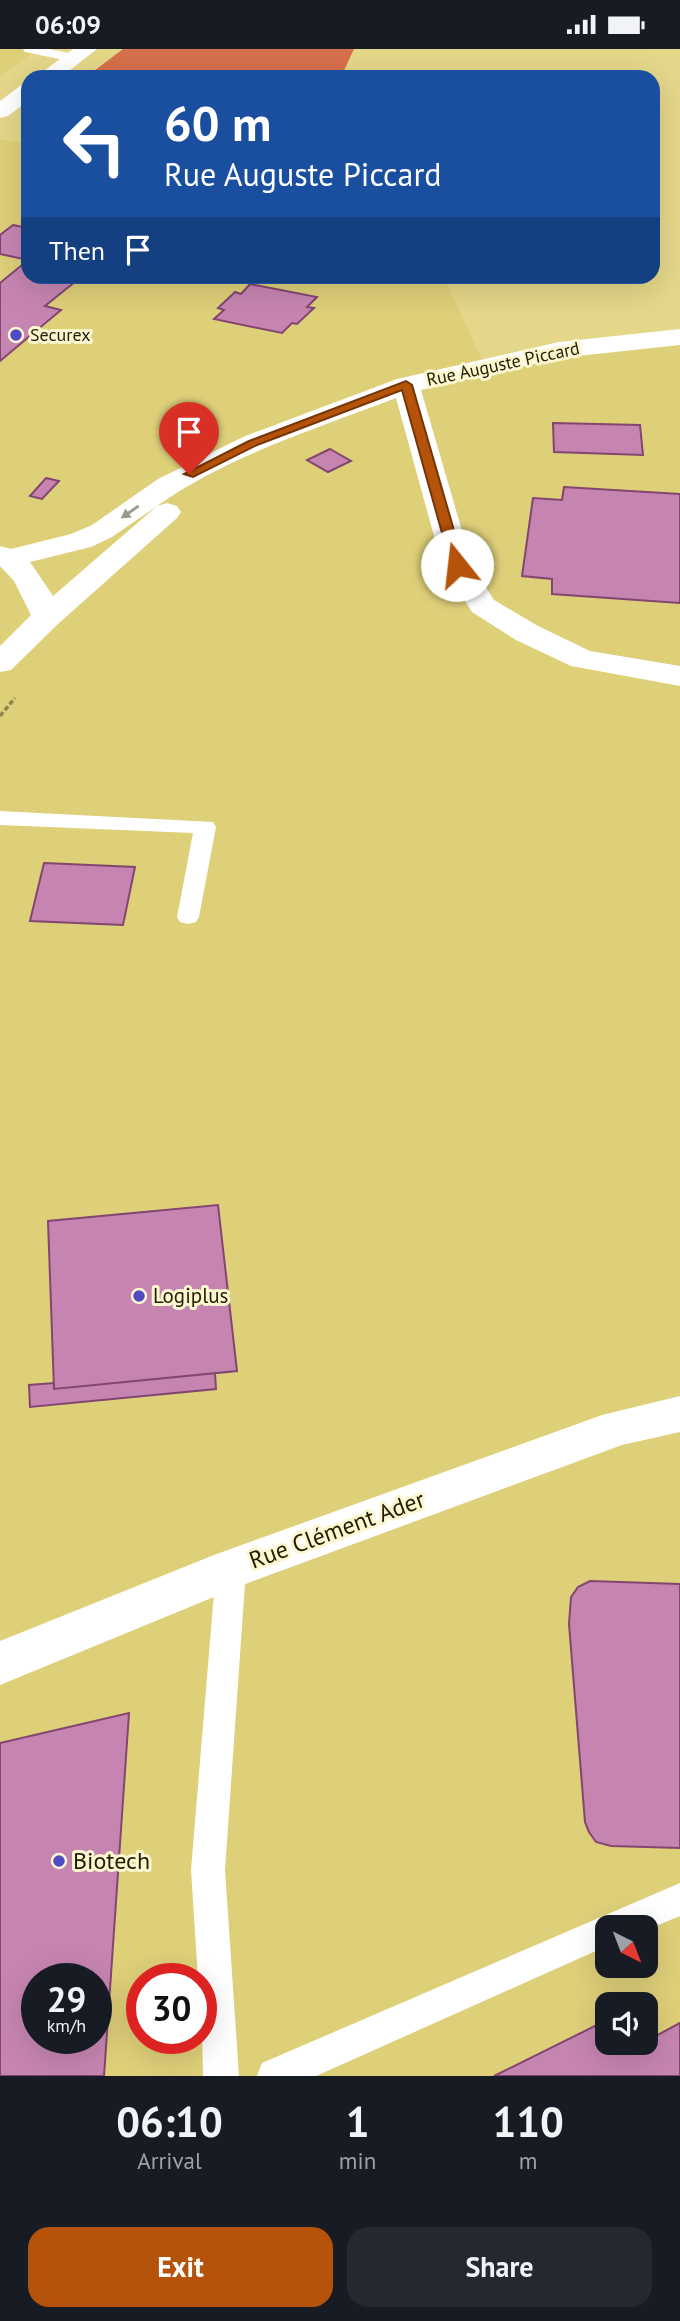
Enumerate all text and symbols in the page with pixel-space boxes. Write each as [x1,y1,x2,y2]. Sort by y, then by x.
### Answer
text: 06:09 [35,8,101,41]
text: 60 m [164,91,271,155]
icon: left [49,98,140,189]
text: Rue Auguste Piccard [164,153,441,195]
icon: arrive [119,231,157,269]
text: Then [49,234,105,267]
place label: Securex [30,323,90,346]
marker: Securex [8,327,24,343]
street label: Rue Auguste Piccard [424,336,582,391]
pin [159,402,219,474]
icon: arrive [170,413,208,451]
one-way arrow [121,505,139,519]
position arrow [420,528,494,602]
place label: Logiplus [153,1282,228,1309]
marker: Logiplus [131,1288,147,1304]
street label: Rue Clément Ader [245,1483,429,1576]
place label: Biotech [73,1845,150,1876]
marker: Biotech [51,1853,67,1869]
north arrow [595,1915,658,1977]
map controls [595,1915,658,2055]
speed limit sign: 30 [126,1963,217,2054]
text: 29 [47,1976,86,2022]
button: sound [595,1992,658,2055]
text: km/h [47,2014,86,2037]
text: 06:10 [116,2094,223,2149]
text: 1 [346,2094,369,2149]
text: 110 [492,2094,564,2149]
text: Arrival [137,2146,202,2175]
text: min [339,2146,376,2175]
text: m [519,2146,537,2175]
button: Exit [28,2227,333,2307]
button: Share [347,2227,652,2307]

